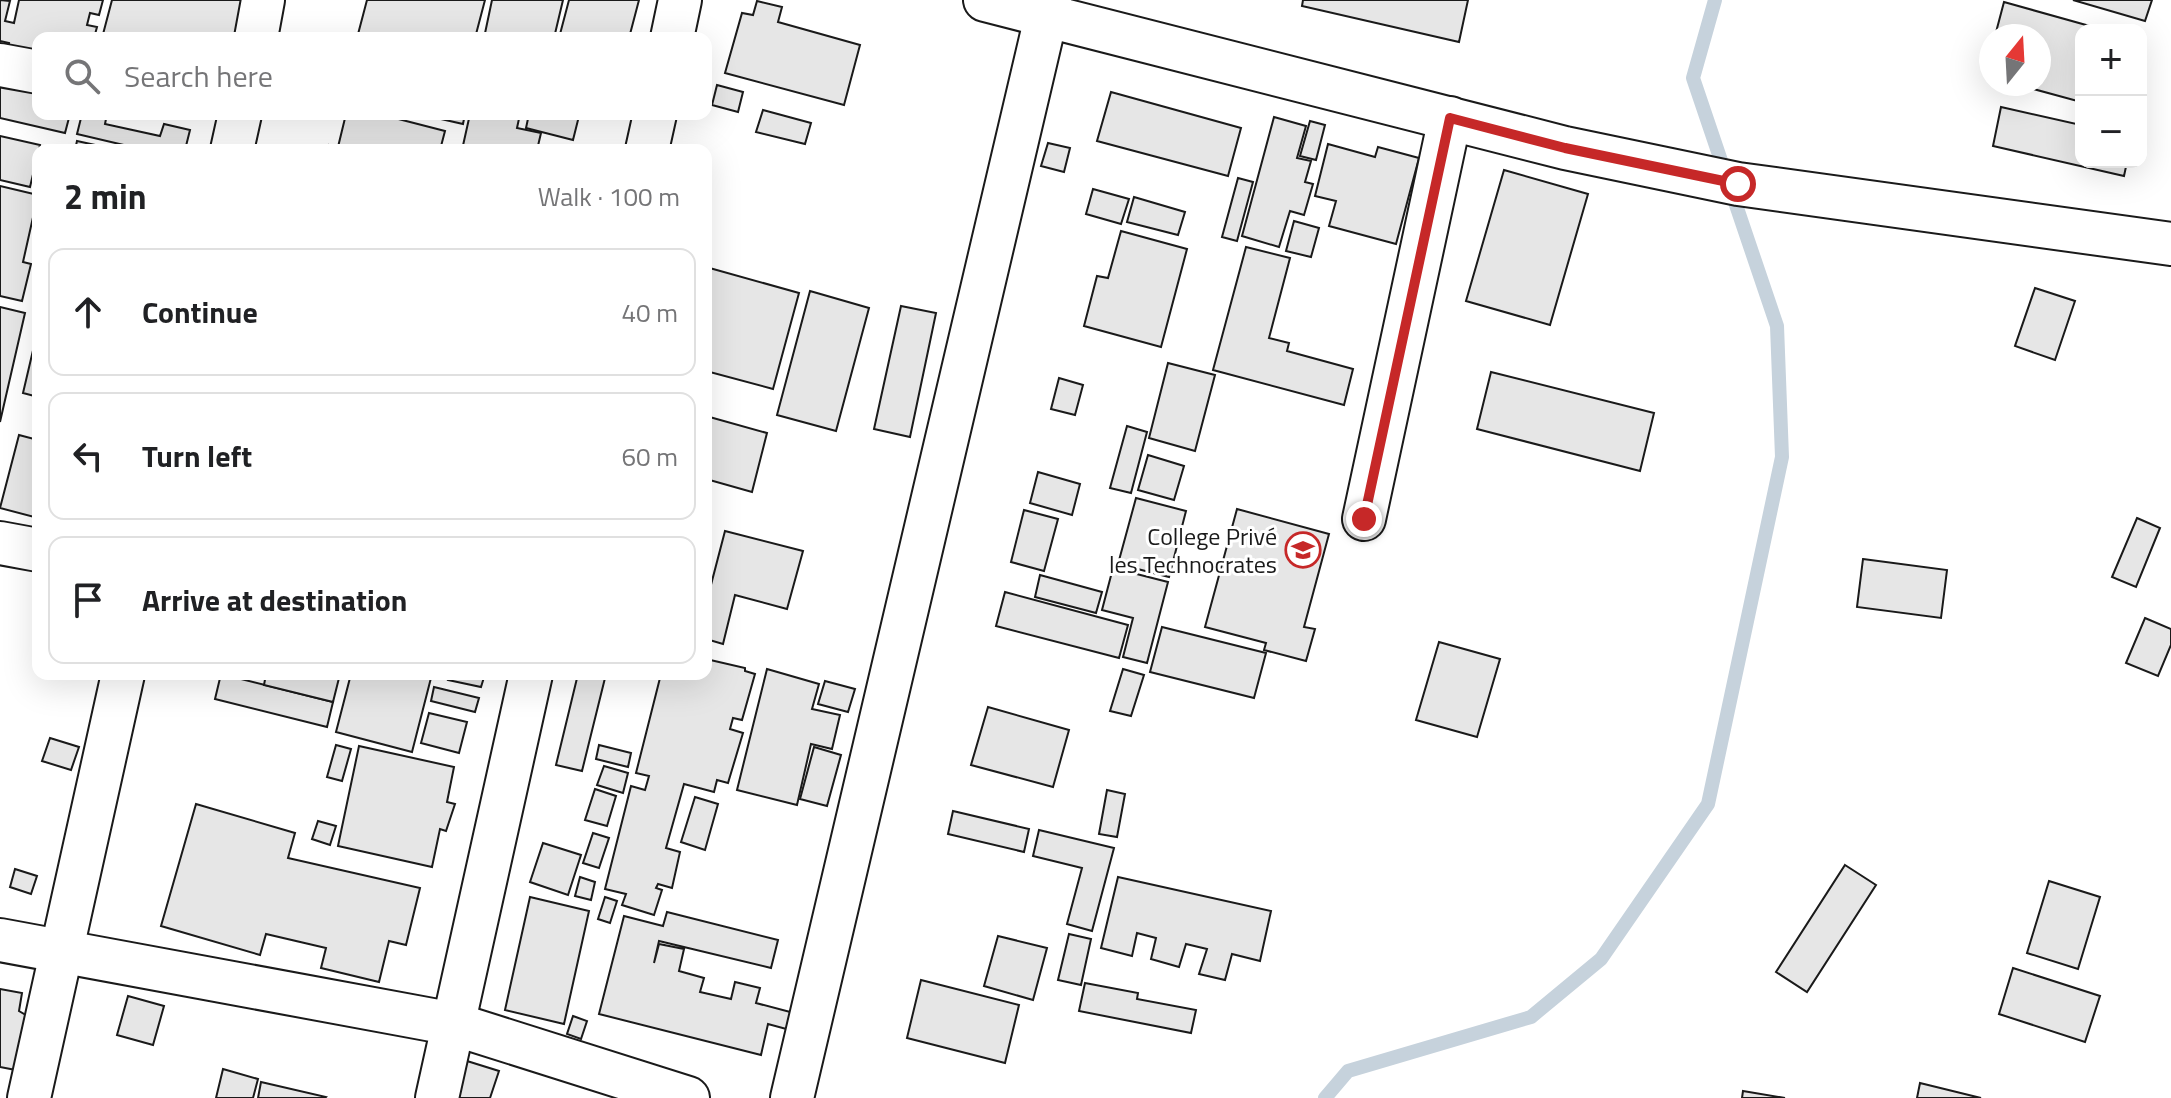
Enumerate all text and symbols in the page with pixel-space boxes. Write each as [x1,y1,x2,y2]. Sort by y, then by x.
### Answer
north arrow [1979,24,2051,96]
map controls [2075,24,2147,168]
button: + [2075,24,2147,96]
search box [32,32,712,120]
text: Search here [124,53,273,99]
icon: search [60,54,104,98]
button: − [2075,96,2147,168]
route start [1720,166,1756,202]
text: 2 min [64,170,147,222]
text: Walk · 100 m [538,177,680,216]
text: Continue [142,289,258,335]
icon: ahead [66,290,110,334]
text: 40 m [621,293,678,332]
text: Turn left [142,433,252,479]
icon: left [66,434,110,478]
text: 60 m [621,437,678,476]
route end [1346,501,1382,537]
place label: College Privé les Technocrates [1109,518,1277,582]
school or university icon: College Privé les Technocrates [1284,531,1322,569]
text: Arrive at destination [142,577,407,623]
icon: arrive [66,578,110,622]

